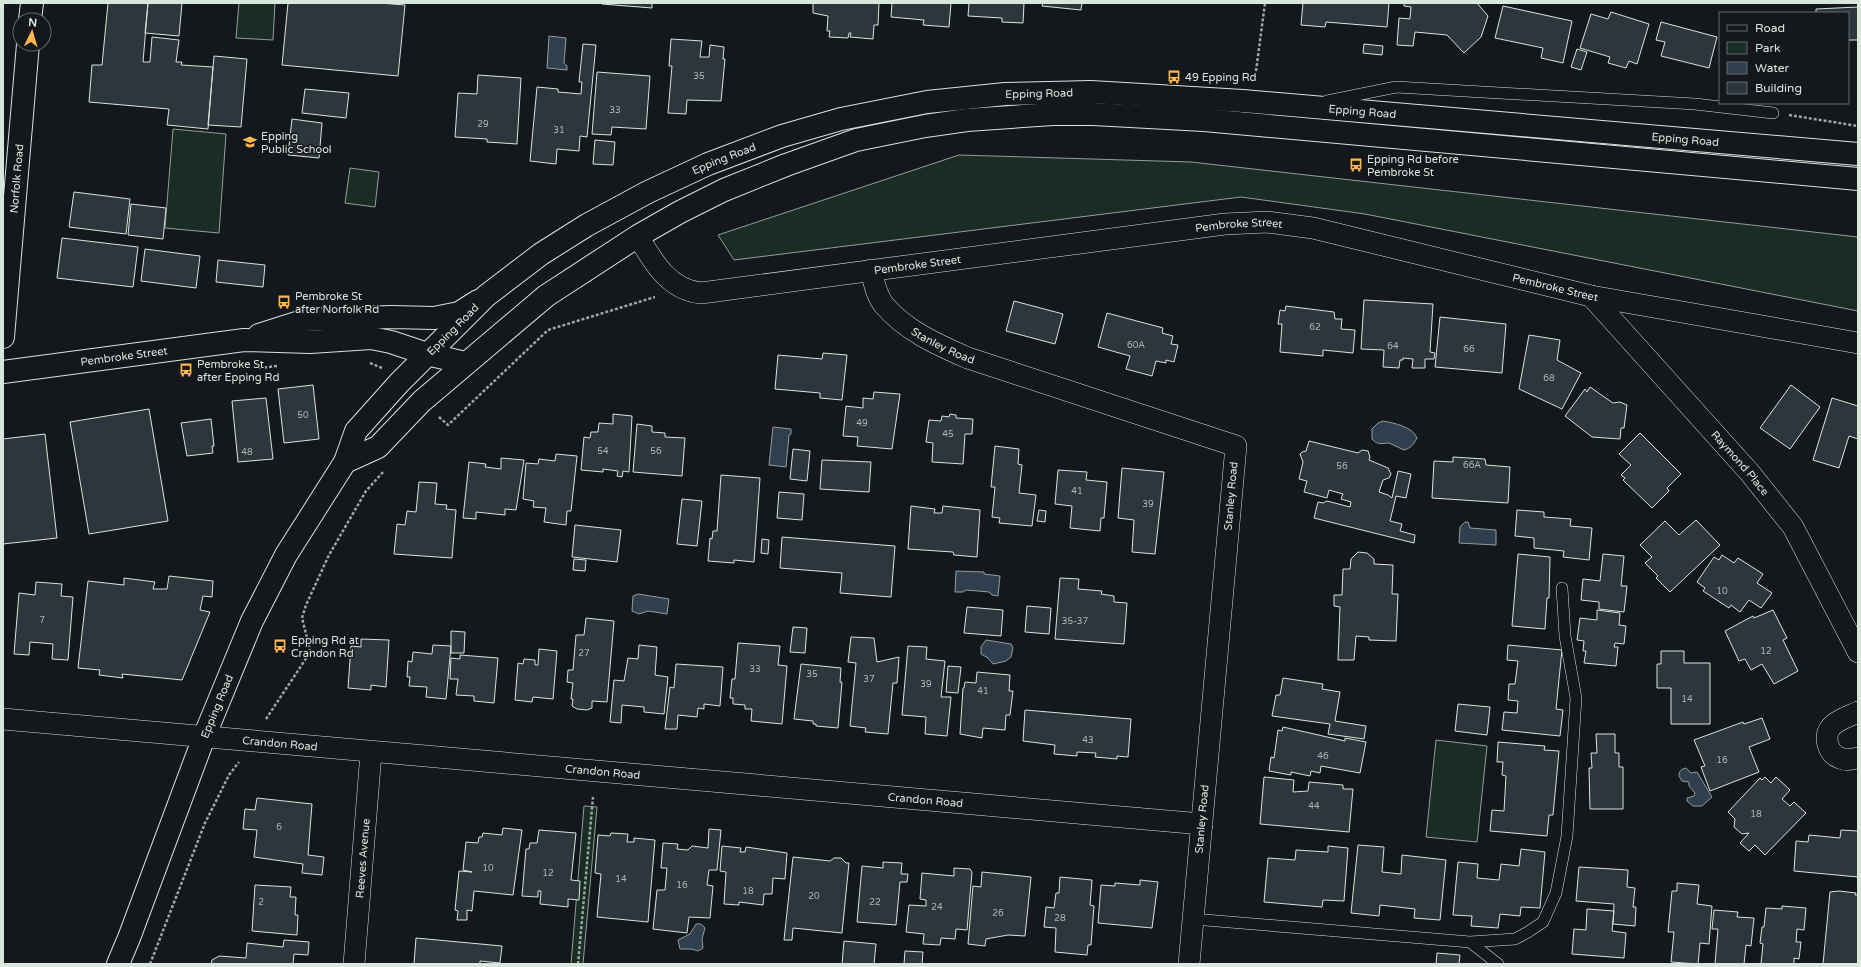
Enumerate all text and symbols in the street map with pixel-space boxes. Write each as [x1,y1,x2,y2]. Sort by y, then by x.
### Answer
north arrow [12,12,52,52]
legend [1719,12,1849,104]
text: N [28,16,38,29]
text: Road [1755,21,1785,35]
text: Park [1755,41,1781,55]
text: Water [1755,61,1790,75]
bus stop icon: 49 Epping Rd [1166,69,1182,85]
house number: 35 [693,71,705,82]
place label: 49 Epping Rd [1185,71,1257,84]
text: Building [1755,81,1802,95]
street label: Epping Road [1005,86,1073,100]
street label: Epping Road [1328,102,1397,121]
house number: 33 [609,105,621,116]
house number: 29 [477,119,489,130]
house number: 31 [553,125,565,136]
place label: Epping Public School [261,130,332,156]
street label: Epping Road [1651,130,1720,149]
school or university icon: Epping Public School [242,134,258,150]
street label: Epping Road [690,140,758,177]
street label: Norfolk Road [7,143,26,214]
place label: Epping Rd before Pembroke St [1367,153,1459,179]
bus stop icon: Epping Rd before Pembroke St [1348,157,1364,173]
street label: Pembroke Street [1194,215,1283,234]
street label: Pembroke Street [873,252,962,277]
street label: Pembroke Street [1511,271,1599,304]
place label: Pembroke St after Norfolk Rd [295,290,379,316]
bus stop icon: Pembroke St after Norfolk Rd [276,294,292,310]
street label: Epping Road [424,301,481,358]
house number: 62 [1309,322,1321,333]
street label: Stanley Road [909,324,976,366]
house number: 60A [1127,340,1145,351]
house number: 64 [1387,341,1399,352]
street label: Pembroke Street [80,344,168,368]
house number: 66 [1463,344,1475,355]
place label: Pembroke St after Epping Rd [197,358,279,384]
bus stop icon: Pembroke St after Epping Rd [178,362,194,378]
house number: 68 [1543,373,1555,384]
house number: 50 [297,410,309,421]
house number: 49 [856,418,868,429]
street label: Raymond Place [1709,428,1772,498]
house number: 45 [942,429,954,440]
house number: 54 [597,446,609,457]
house number: 56 [650,446,662,457]
house number: 48 [241,447,253,458]
house number: 66A [1463,460,1481,471]
street label: Stanley Road [1222,461,1240,531]
house number: 56 [1336,461,1348,472]
house number: 41 [1071,486,1083,497]
house number: 39 [1142,499,1154,510]
house number: 10 [1716,586,1728,597]
house number: 7 [39,615,45,626]
house number: 35-37 [1062,616,1088,627]
place label: Epping Rd at Crandon Rd [291,634,359,660]
bus stop icon: Epping Rd at Crandon Rd [272,638,288,654]
house number: 12 [1760,646,1772,657]
house number: 27 [578,648,590,659]
house number: 33 [749,664,761,675]
house number: 35 [806,669,818,680]
street label: Epping Road [198,672,236,740]
house number: 37 [863,674,875,685]
house number: 39 [920,679,932,690]
house number: 41 [977,686,989,697]
house number: 14 [1681,694,1693,705]
street label: Crandon Road [242,733,318,753]
house number: 43 [1082,735,1094,746]
house number: 46 [1317,751,1329,762]
house number: 16 [1716,755,1728,766]
street label: Crandon Road [564,762,641,781]
street label: Stanley Road [1193,784,1211,854]
street label: Crandon Road [887,790,964,810]
house number: 44 [1308,801,1320,812]
house number: 18 [1750,809,1762,820]
street label: Reeves Avenue [353,818,372,899]
house number: 6 [276,822,282,833]
house number: 10 [482,863,494,874]
house number: 12 [542,868,554,879]
house number: 14 [615,874,627,885]
house number: 16 [676,880,688,891]
house number: 18 [742,886,754,897]
house number: 20 [808,891,820,902]
house number: 2 [258,897,264,908]
house number: 22 [869,897,881,908]
house number: 24 [931,902,943,913]
house number: 26 [992,908,1004,919]
house number: 28 [1054,913,1066,924]

